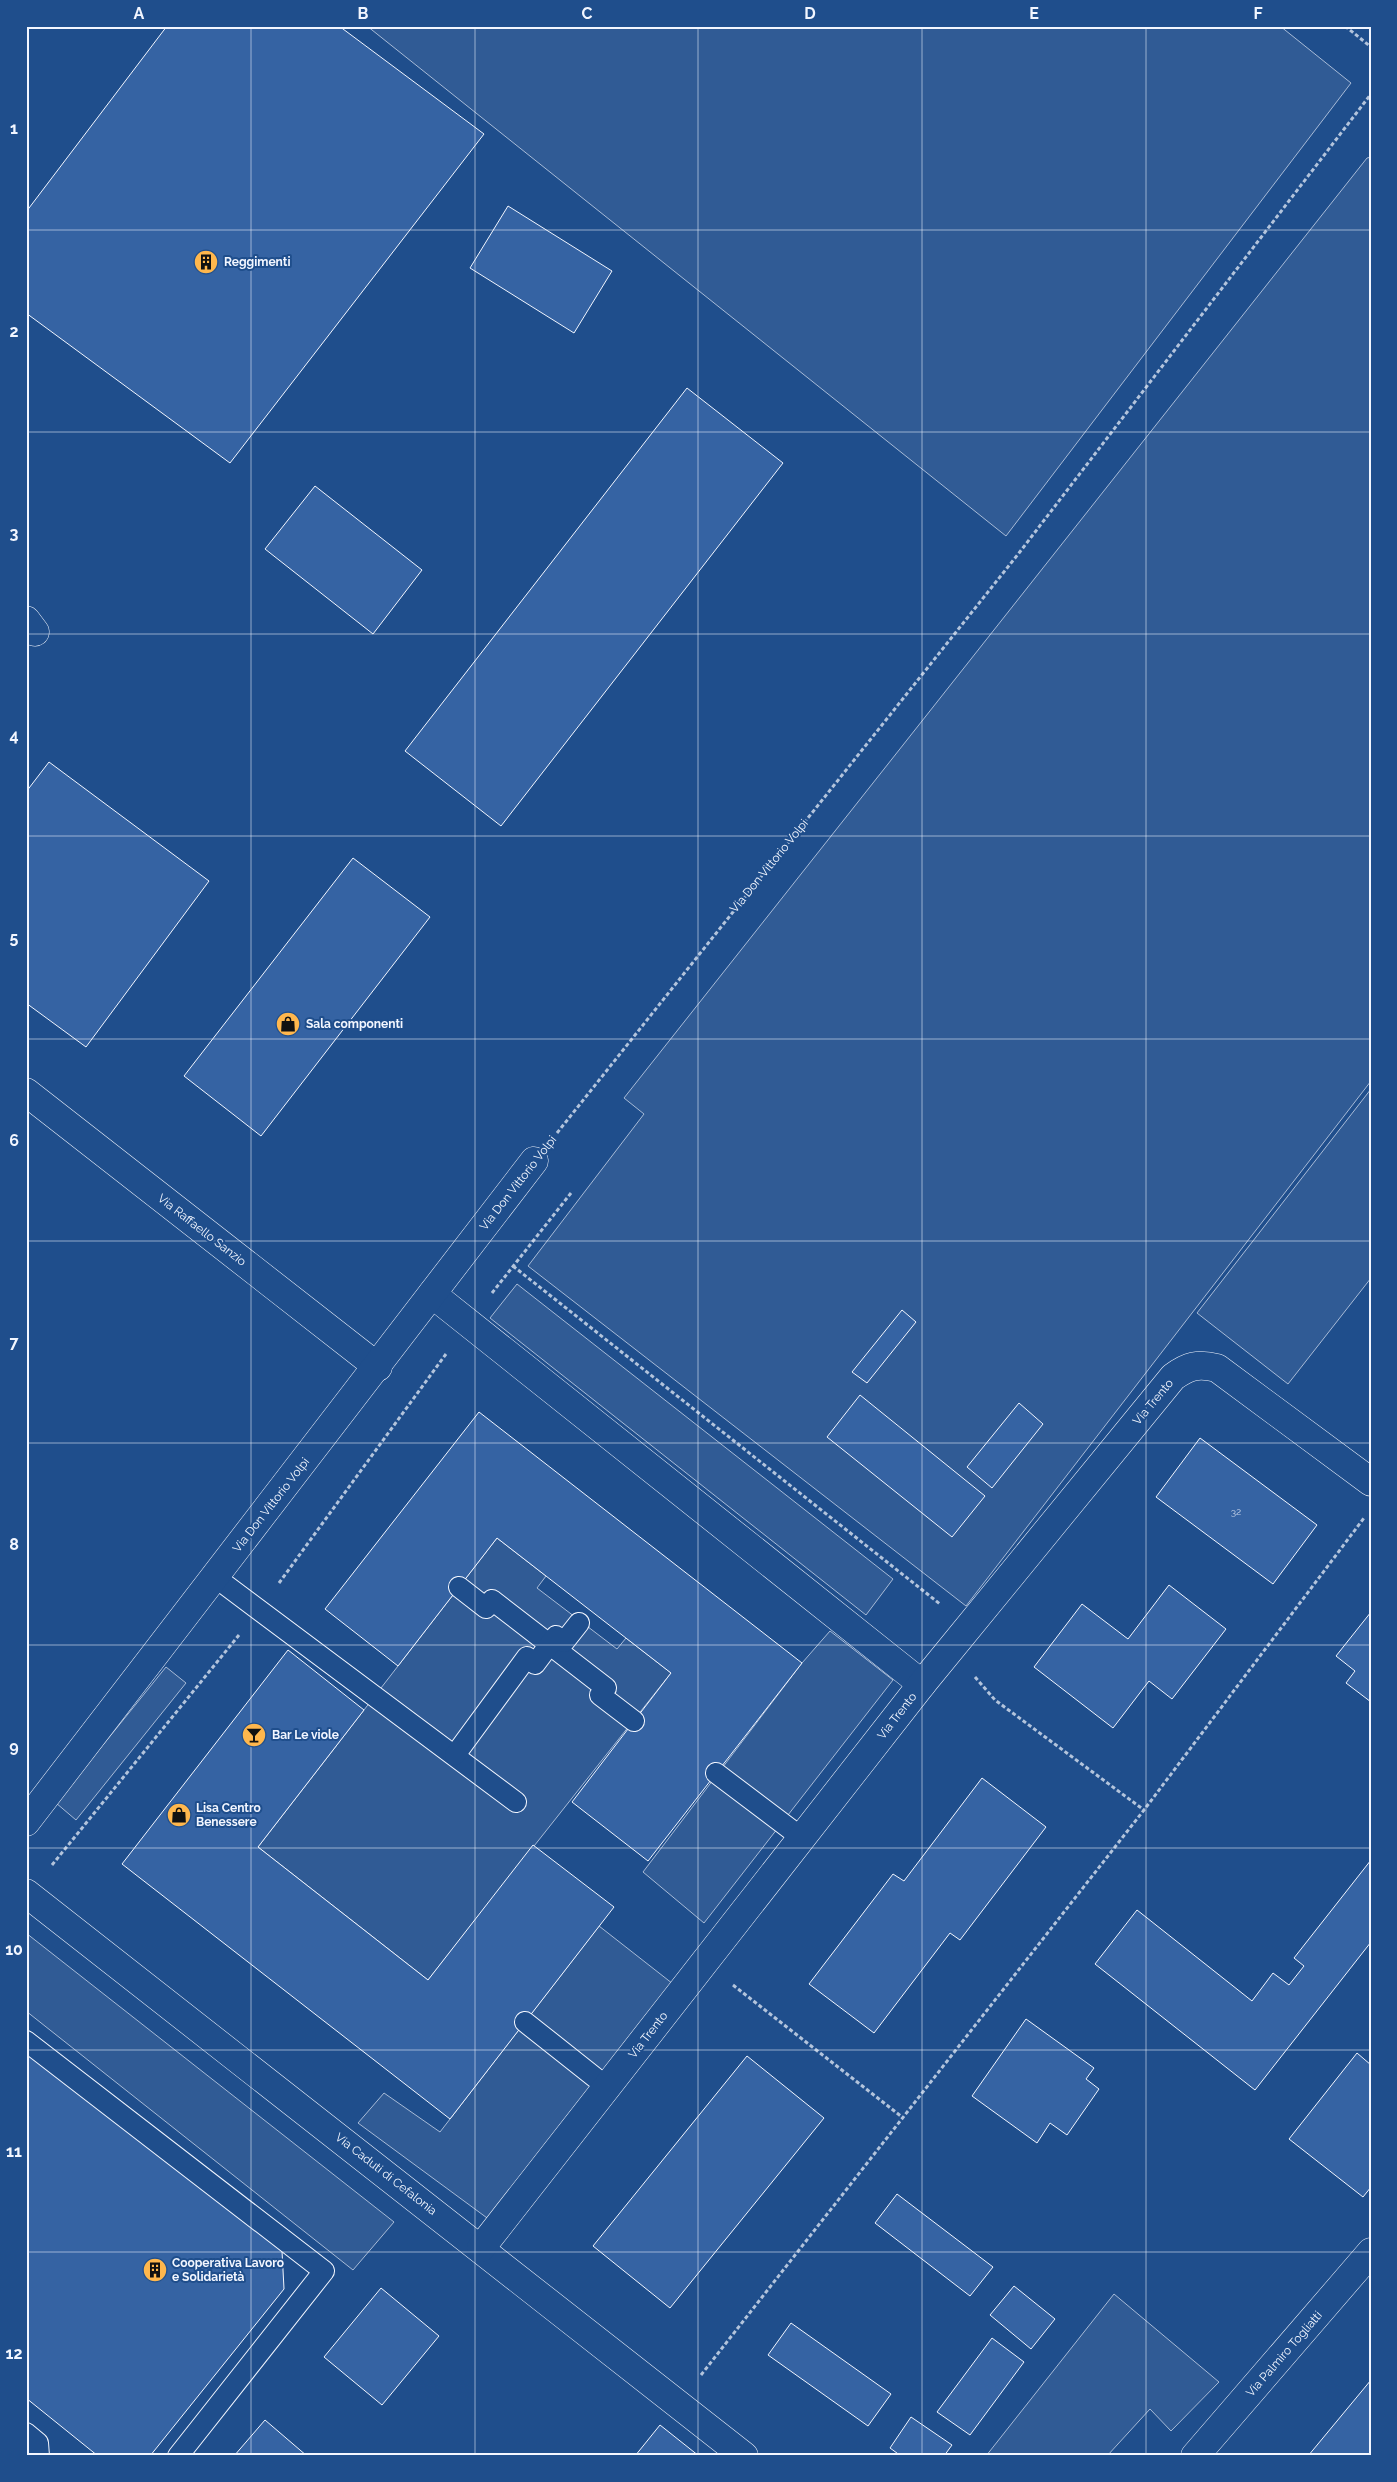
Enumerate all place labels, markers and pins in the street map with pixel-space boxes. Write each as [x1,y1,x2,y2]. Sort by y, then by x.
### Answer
building icon: Reggimenti [193,249,219,275]
place label: Reggimenti [224,255,290,269]
shop icon: Sala componenti [275,1011,301,1037]
place label: Sala componenti [306,1017,403,1031]
bar icon: Bar Le viole [241,1722,267,1748]
place label: Bar Le viole [272,1728,339,1742]
place label: Lisa Centro Benessere [196,1801,261,1829]
shop icon: Lisa Centro Benessere [166,1802,192,1828]
place label: Cooperativa Lavoro e Solidarietà [172,2256,284,2284]
building icon: Cooperativa Lavoro e Solidarietà [142,2257,168,2283]

